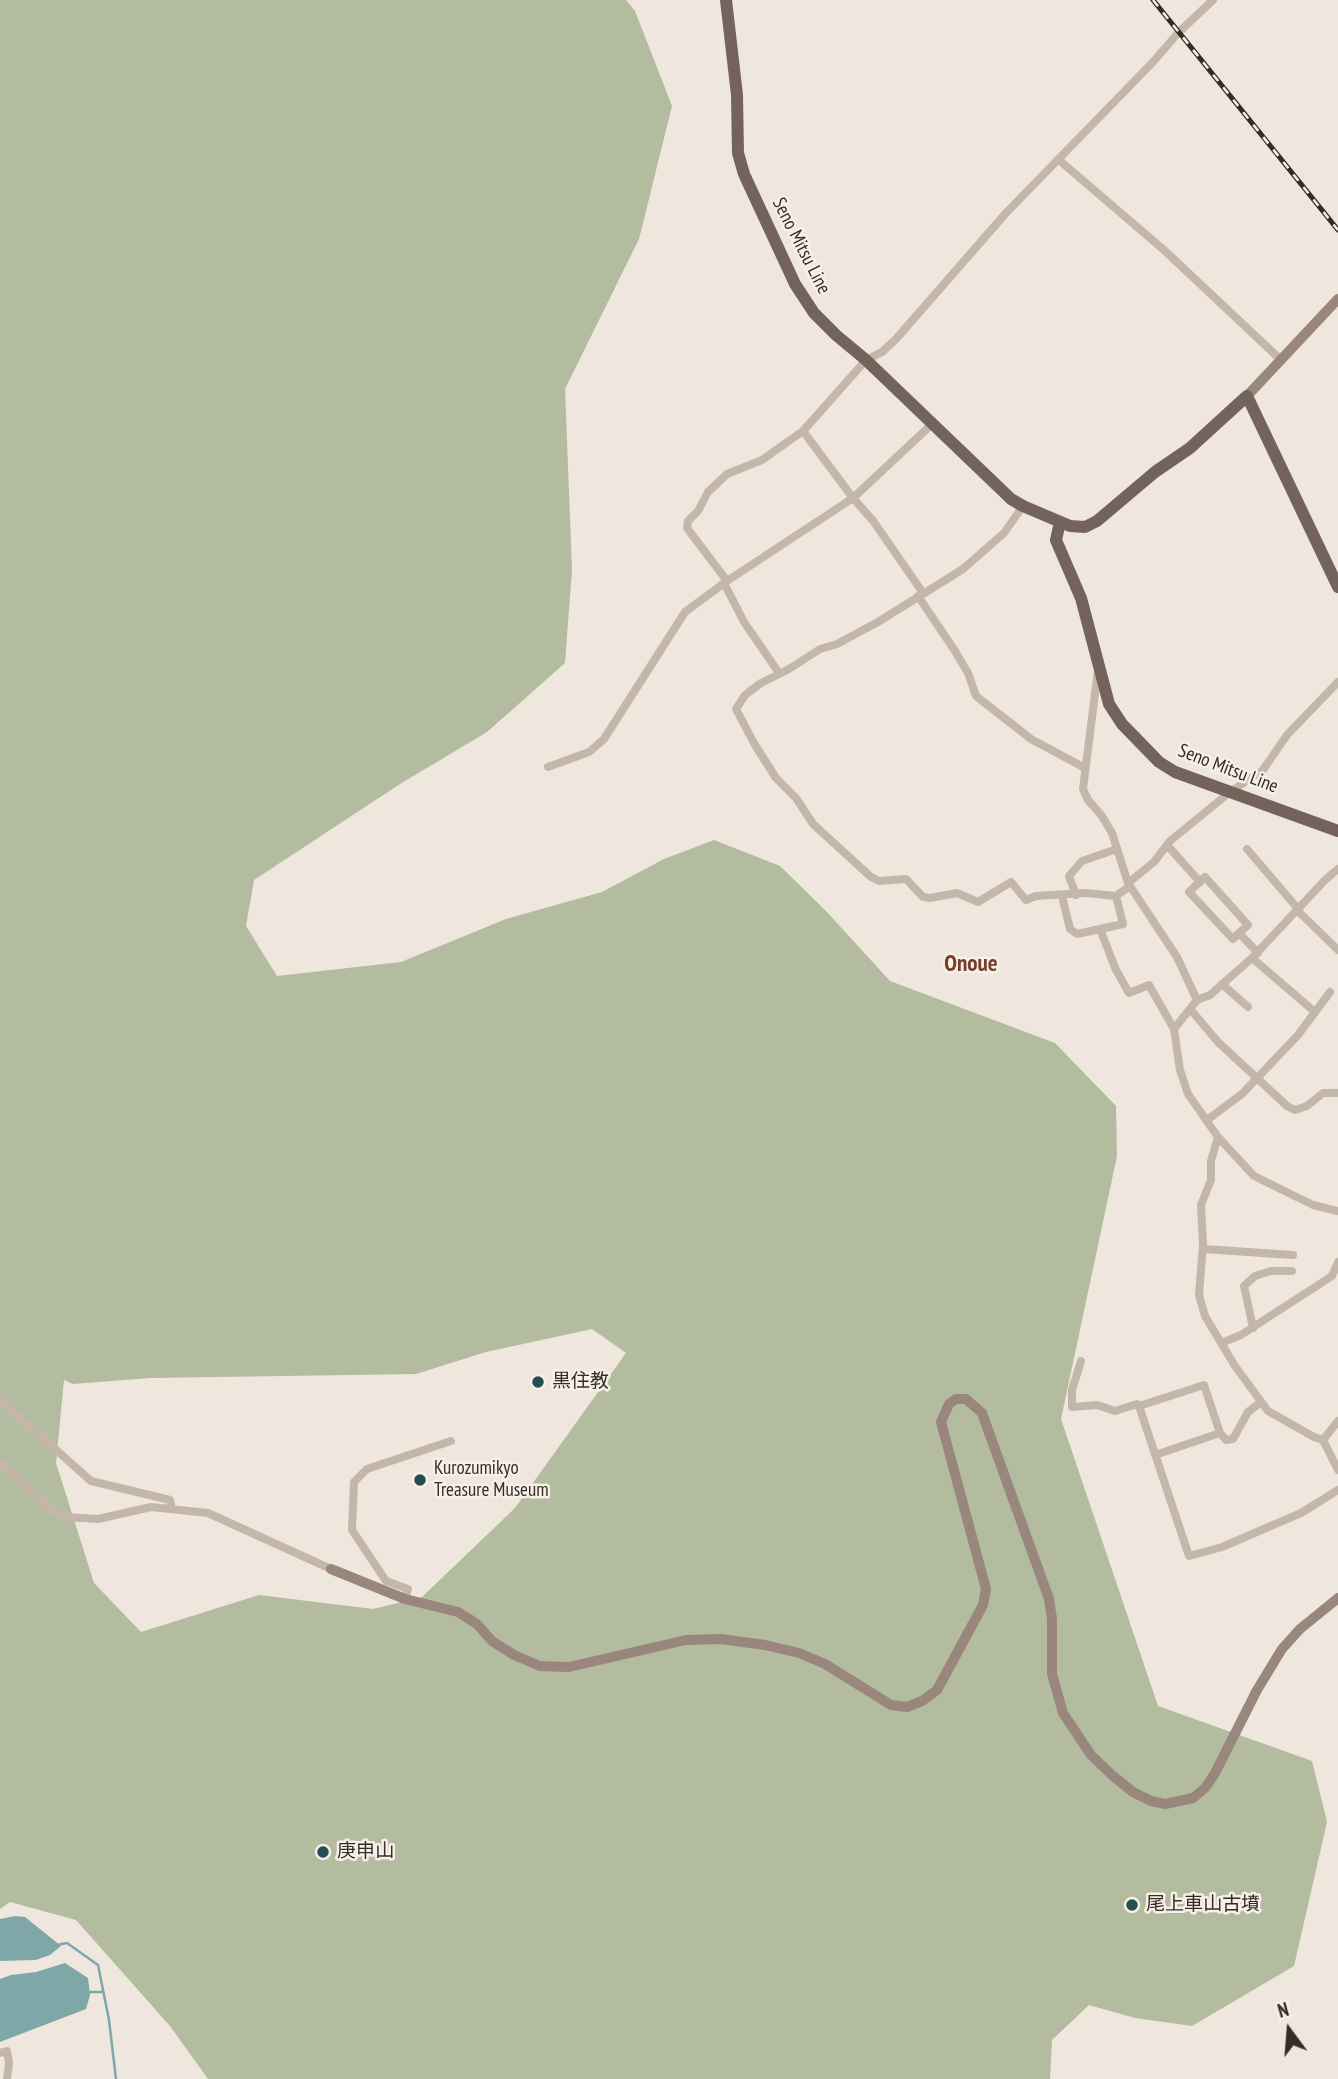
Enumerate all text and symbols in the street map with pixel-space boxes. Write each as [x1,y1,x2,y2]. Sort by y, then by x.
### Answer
street label: Seno Mitsu Line [767,194,835,298]
street label: Seno Mitsu Line [1175,740,1281,798]
district label: Onoue [944,950,998,978]
place label: 黒住教 [552,1371,609,1393]
marker: 黒住教 [530,1374,546,1390]
place label: Kurozumikyo Treasure Museum [434,1458,549,1502]
marker: Kurozumikyo Treasure Museum [412,1472,428,1488]
place label: 庚申山 [337,1841,394,1863]
marker: 庚申山 [315,1844,331,1860]
place label: 尾上車山古墳 [1146,1894,1260,1916]
marker: 尾上車山古墳 [1124,1897,1140,1913]
north arrow [1254,1995,1324,2065]
text: N [1275,1997,1291,2023]

